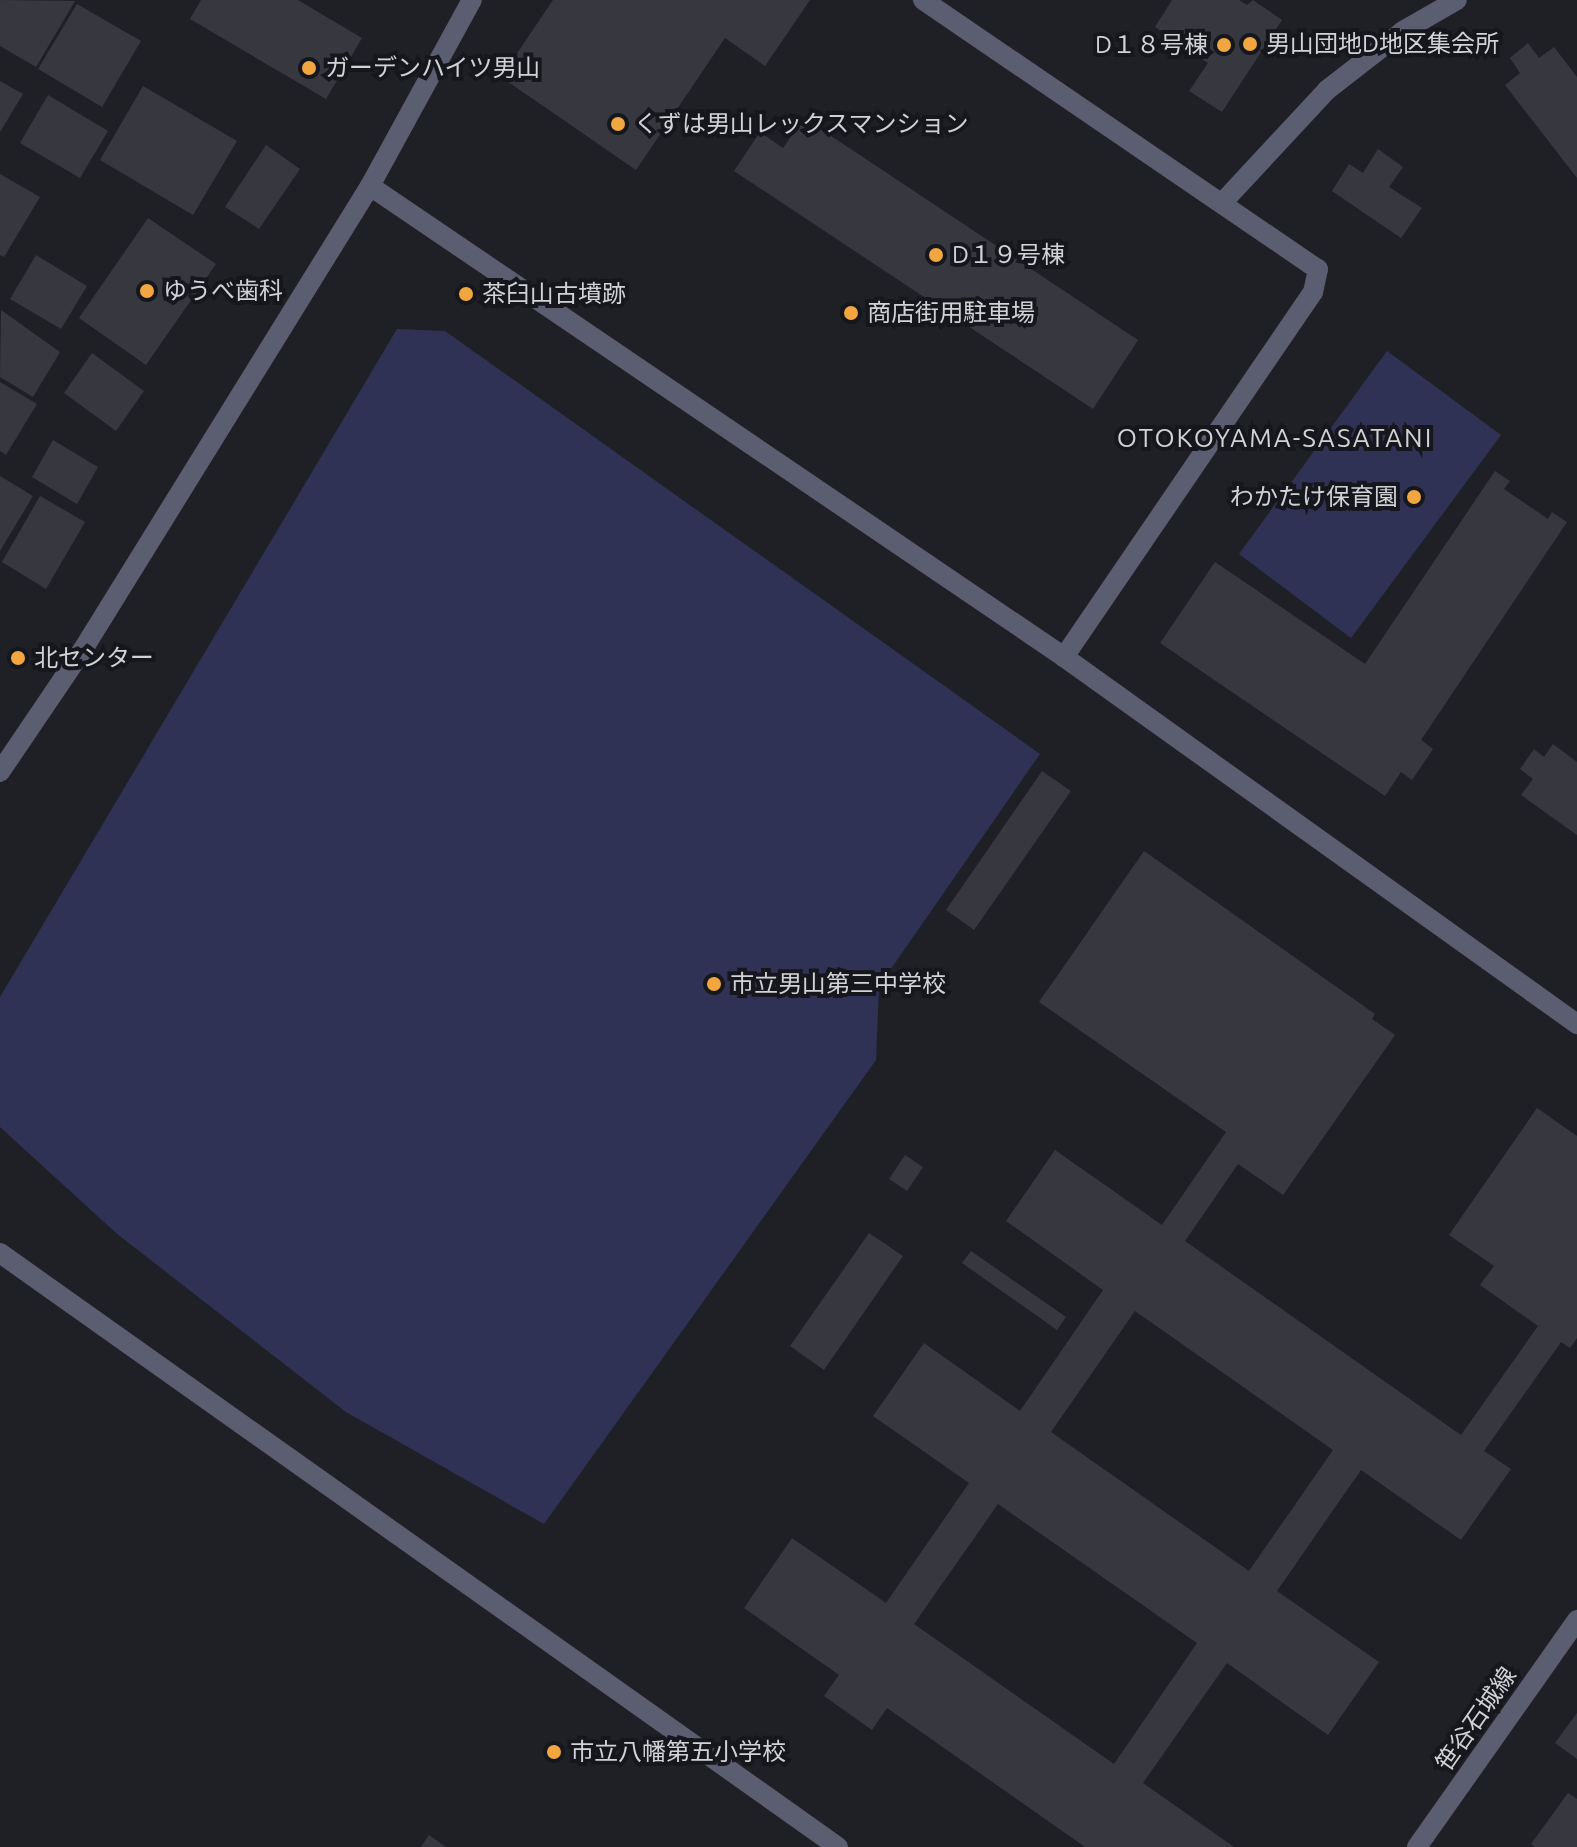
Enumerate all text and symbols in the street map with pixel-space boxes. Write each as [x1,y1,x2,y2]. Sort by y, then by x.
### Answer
place label: 男山団地D地区集会所 [1266,30,1499,58]
place label: D１８号棟 [1095,31,1208,59]
marker: 男山団地D地区集会所 [1241,35,1259,53]
marker: D１８号棟 [1215,36,1233,54]
place label: ガーデンハイツ男山 [325,54,541,82]
marker: ガーデンハイツ男山 [300,59,318,77]
place label: くずは男山レックスマンション [634,110,970,138]
marker: くずは男山レックスマンション [609,115,627,133]
place label: D１９号棟 [952,241,1065,269]
marker: D１９号棟 [927,246,945,264]
place label: ゆうべ歯科 [163,277,283,305]
place label: 茶臼山古墳跡 [482,280,626,308]
marker: ゆうべ歯科 [138,282,156,300]
marker: 茶臼山古墳跡 [457,285,475,303]
place label: 商店街用駐車場 [867,299,1035,327]
marker: 商店街用駐車場 [842,304,860,322]
district label: OTOKOYAMA-SASATANI [1117,422,1433,454]
place label: わかたけ保育園 [1230,483,1398,511]
marker: わかたけ保育園 [1405,488,1423,506]
place label: 北センター [34,644,154,672]
marker: 北センター [9,649,27,667]
place label: 市立男山第三中学校 [730,970,946,998]
marker: 市立男山第三中学校 [705,975,723,993]
street label: 笹谷石城線 [1430,1662,1522,1776]
place label: 市立八幡第五小学校 [570,1738,786,1766]
marker: 市立八幡第五小学校 [545,1743,563,1761]

